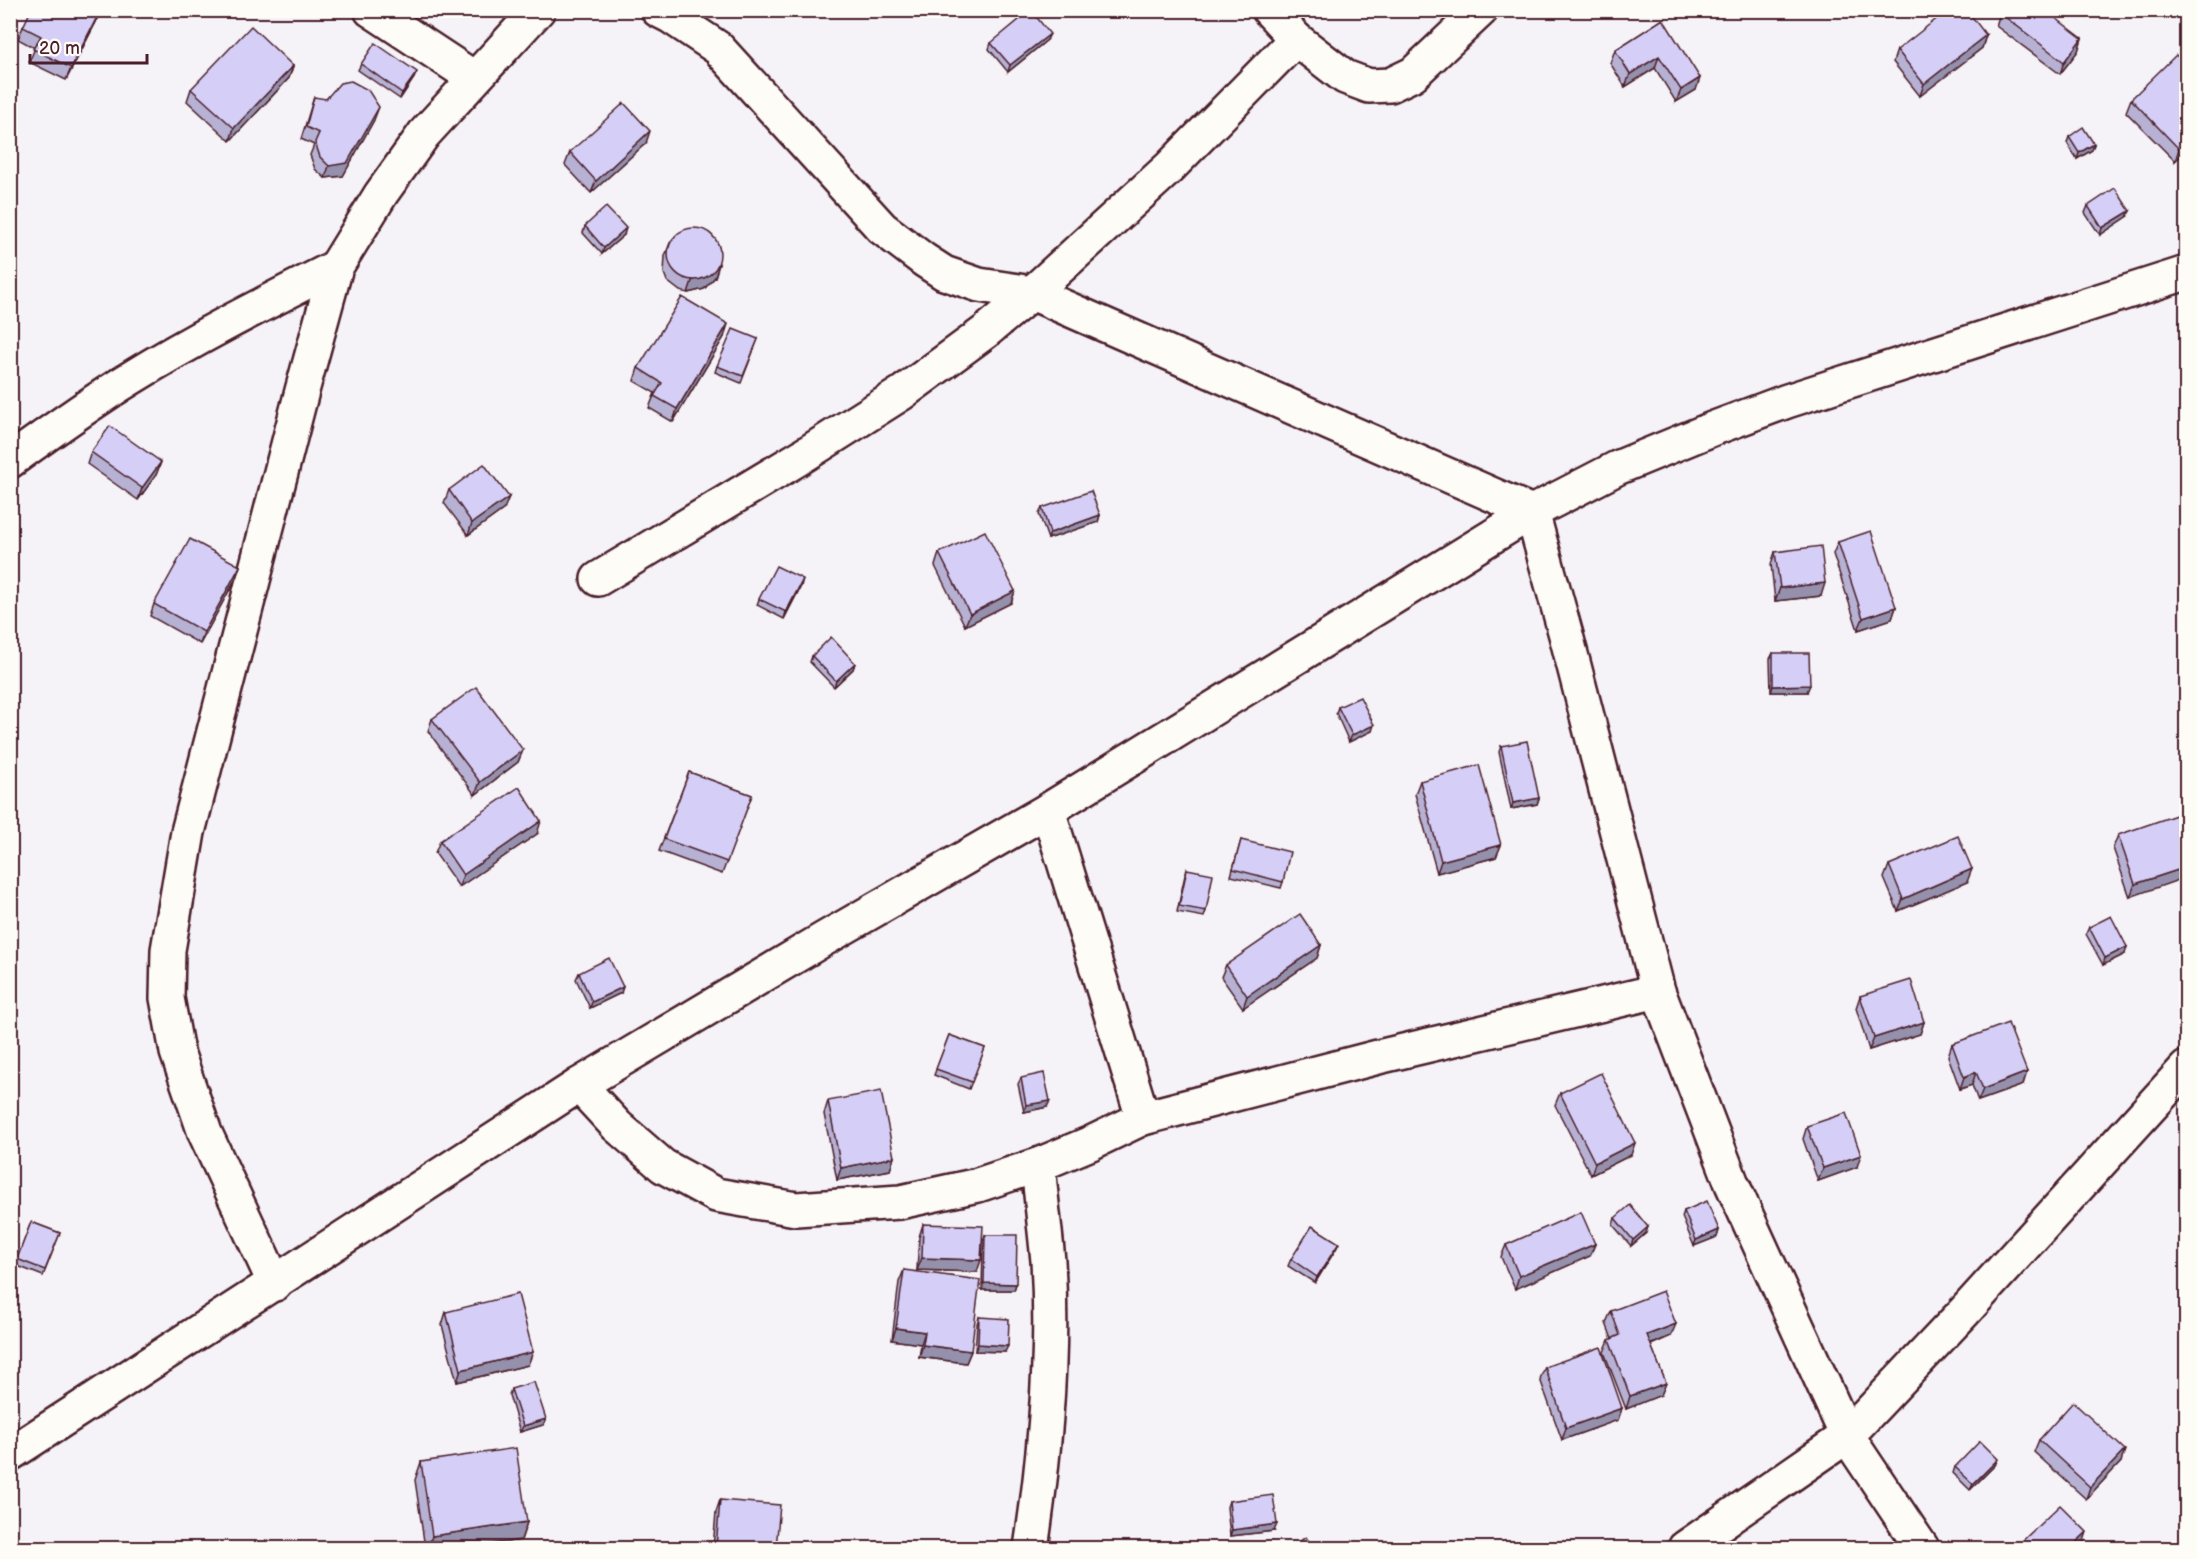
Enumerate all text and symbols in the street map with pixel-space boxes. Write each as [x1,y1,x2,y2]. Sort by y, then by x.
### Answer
scale bar [30,27,147,65]
text: 20 m [39,38,80,59]

